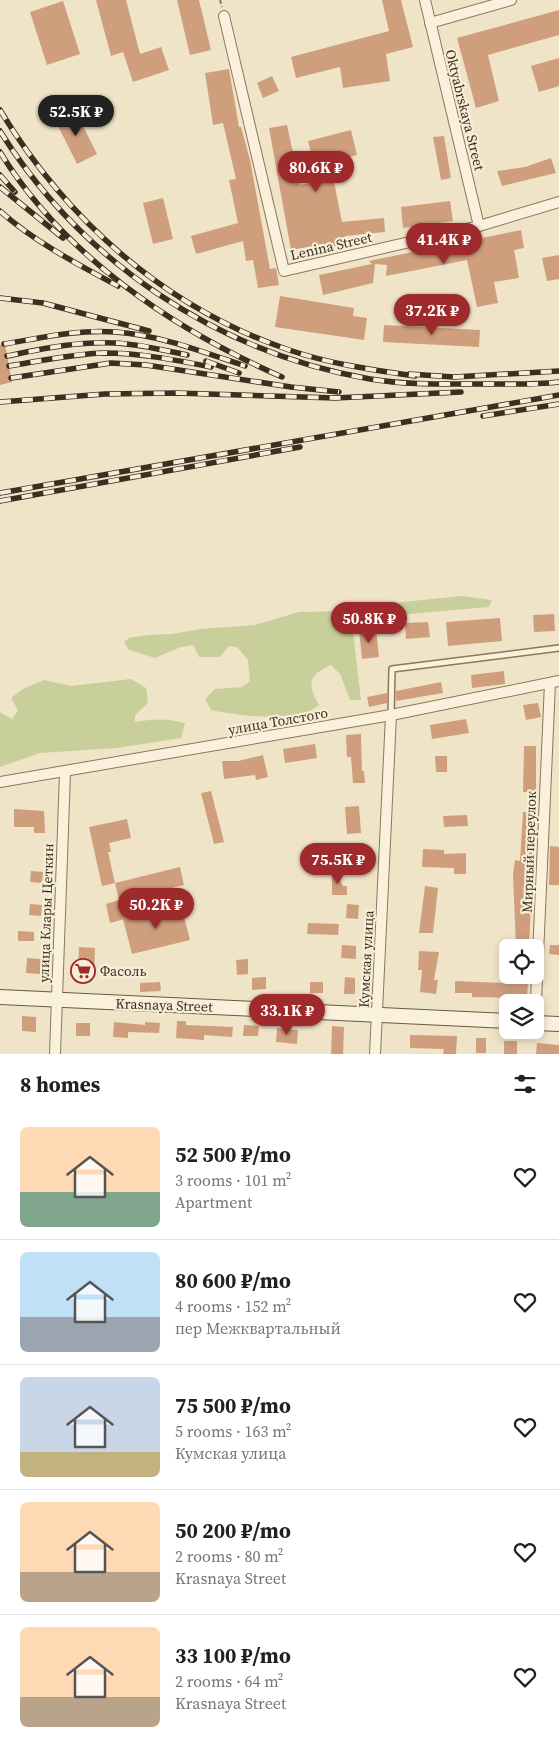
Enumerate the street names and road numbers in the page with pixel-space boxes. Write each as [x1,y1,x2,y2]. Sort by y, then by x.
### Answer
street label: Oktyabrskaya Street [440,47,490,173]
street label: Lenina Street [288,227,374,265]
street label: улица Толстого [226,702,330,740]
street label: Мирный переулок [517,790,541,913]
street label: улица Клары Цеткин [34,843,58,983]
street label: Кумская улица [353,909,379,1008]
street label: Krasnaya Street [115,993,213,1017]

